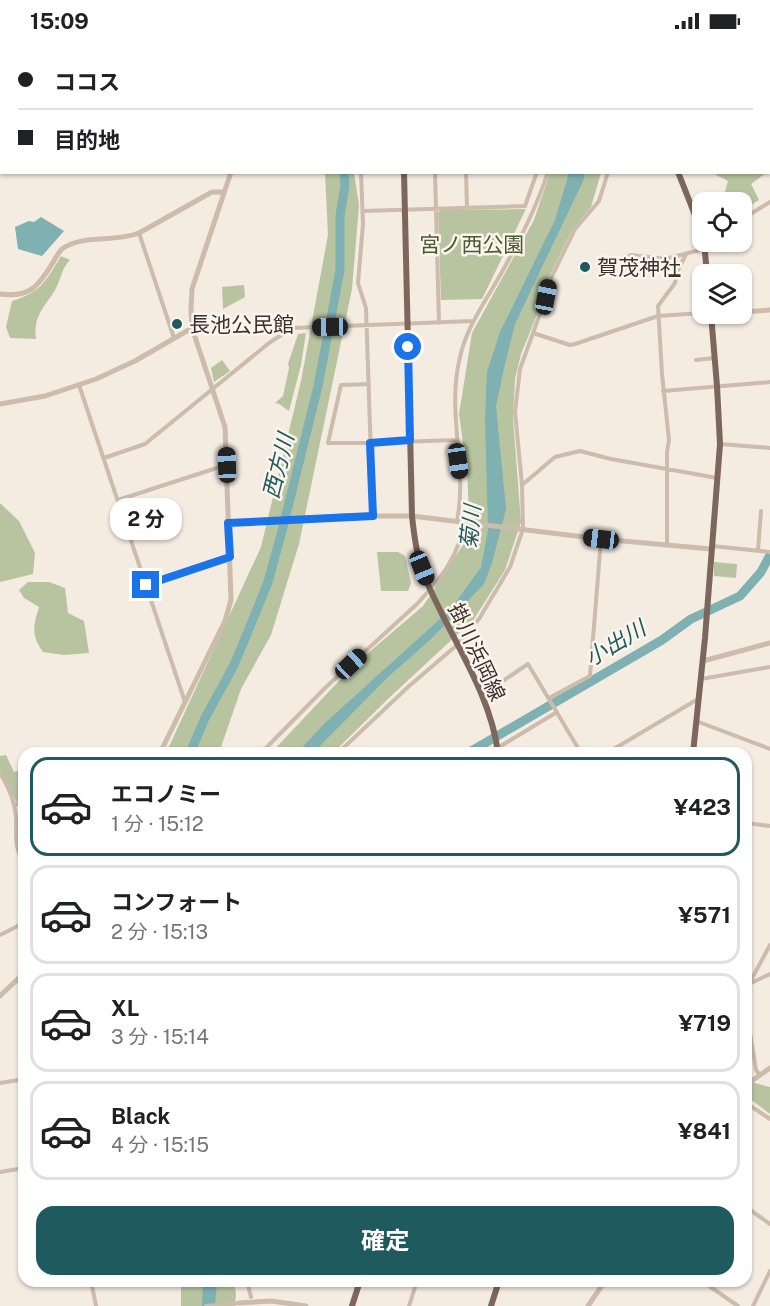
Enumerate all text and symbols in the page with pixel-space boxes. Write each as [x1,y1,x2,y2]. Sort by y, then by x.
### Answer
text: 15:09 [30,8,89,34]
text: ココス [54,69,120,95]
text: 目的地 [54,127,120,153]
map controls [692,192,752,324]
button: locate [692,192,752,252]
park label: 宮ノ西公園 [420,232,525,257]
place label: 賀茂神社 [597,255,681,280]
marker: 賀茂神社 [578,260,592,274]
button: layers [692,264,752,324]
car [534,278,558,316]
place label: 長池公民館 [189,312,294,337]
marker: 長池公民館 [170,317,184,331]
car [312,318,348,336]
route start [394,333,421,360]
water label: 西方川 [257,429,299,501]
car [447,442,469,480]
car [217,447,237,483]
callout: 2 分 [110,498,182,540]
water label: 菊川 [455,502,485,550]
text: 2 分 [127,507,165,531]
car [582,528,620,550]
car [407,548,437,588]
route end [132,571,159,598]
street label: 掛川浜岡線 [443,599,511,705]
water label: 小出川 [580,614,652,671]
car [332,645,370,683]
icon: car [39,780,93,834]
text: エコノミー [111,781,221,807]
text: ¥423 [673,794,731,820]
text: 1 分 · 15:12 [111,812,204,836]
icon: car [39,888,93,942]
text: コンフォート [111,889,242,915]
text: ¥571 [678,902,731,928]
text: 2 分 · 15:13 [111,920,208,944]
text: XL [111,995,139,1021]
icon: car [39,996,93,1050]
text: ¥719 [679,1010,731,1036]
text: 3 分 · 15:14 [111,1025,209,1049]
text: Black [111,1103,170,1129]
icon: car [39,1104,93,1158]
text: ¥841 [678,1118,731,1144]
text: 4 分 · 15:15 [111,1133,209,1157]
button: 確定 [36,1206,734,1275]

